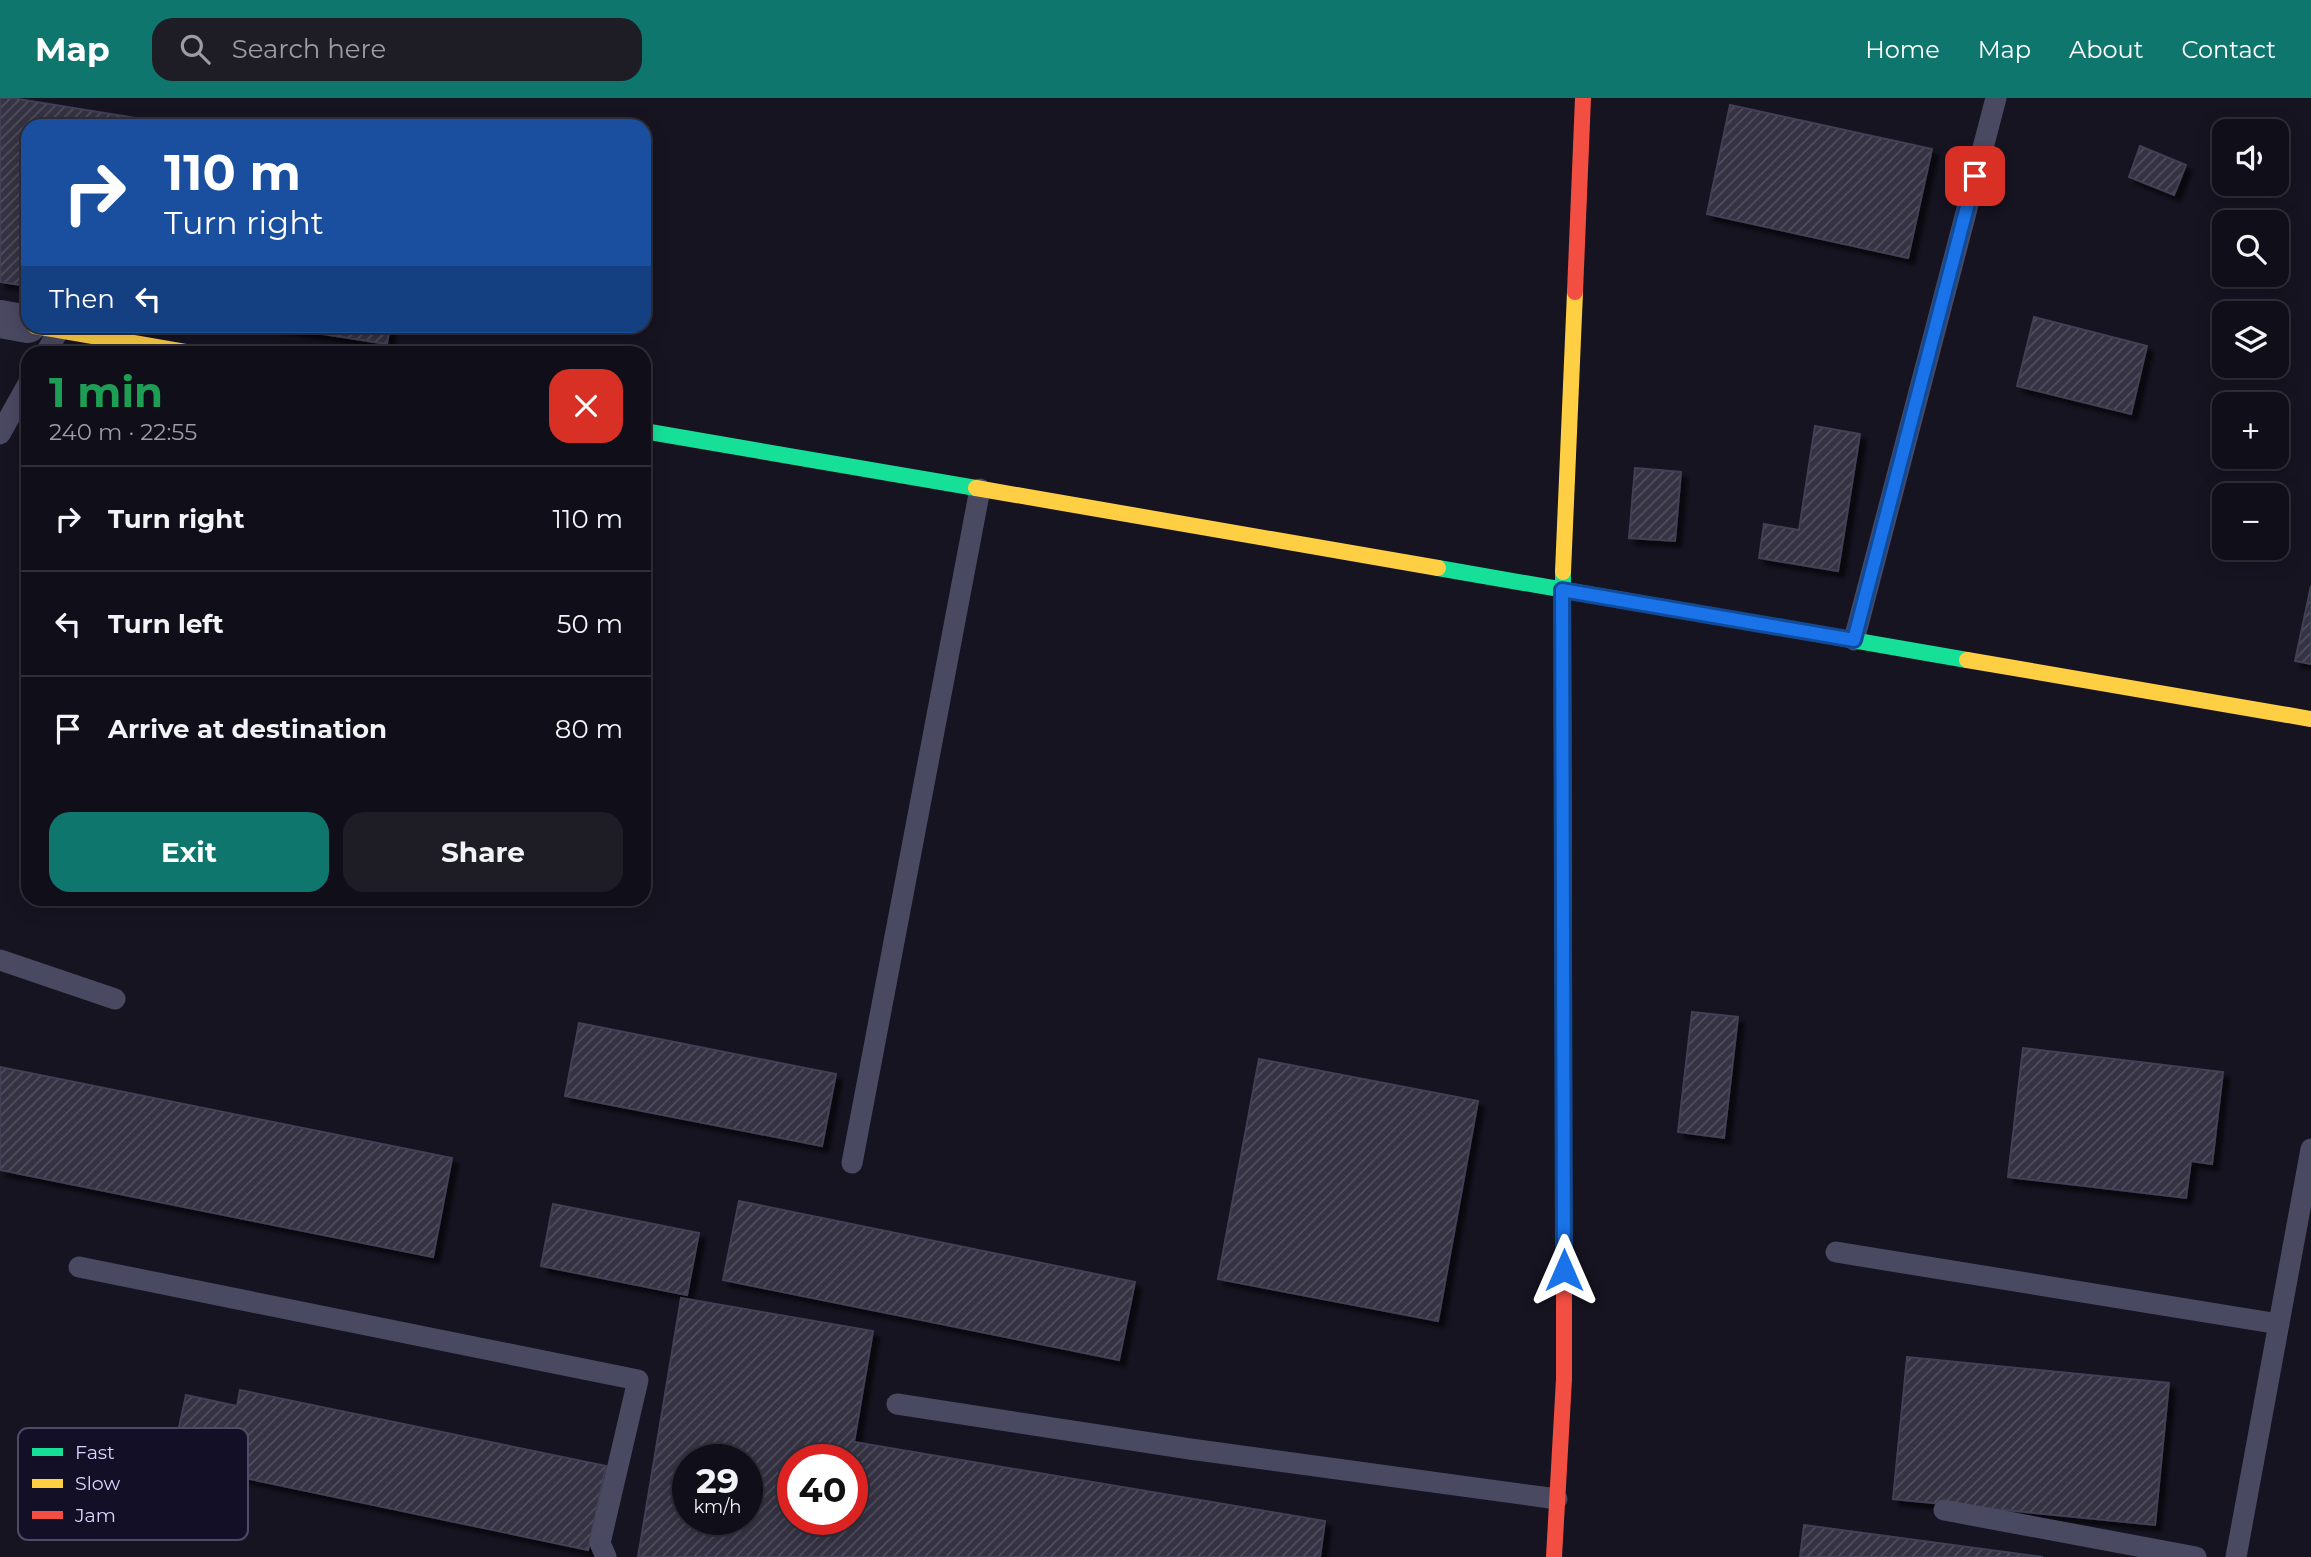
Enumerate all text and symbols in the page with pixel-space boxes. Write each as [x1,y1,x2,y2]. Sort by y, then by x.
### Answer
search box [152,18,642,81]
text: Map [35,29,110,69]
icon: search [176,30,214,68]
text: Search here [232,33,386,65]
text: Home [1865,35,1940,64]
text: Map [1978,35,2031,64]
text: About [2069,35,2143,64]
text: Contact [2181,35,2276,64]
map controls [2212,119,2289,560]
button: sound [2212,119,2289,196]
text: 110 m [164,143,301,202]
pin [1945,146,2005,206]
icon: right [49,147,140,238]
icon: arrive [1956,157,1994,195]
text: Turn right [164,203,324,242]
button: search [2212,210,2289,287]
icon: left [129,280,167,318]
text: Then [49,283,115,315]
button: layers [2212,301,2289,378]
text: 1 min [49,366,163,418]
button: close [549,369,623,443]
button: + [2212,392,2289,469]
text: 240 m · 22:55 [49,418,197,446]
button: − [2212,483,2289,560]
icon: right [49,500,87,538]
text: Turn right [108,503,244,535]
text: 110 m [553,503,623,535]
icon: left [49,605,87,643]
text: Turn left [108,608,224,640]
text: 50 m [557,608,623,640]
icon: arrive [49,710,87,748]
text: Arrive at destination [108,713,387,745]
text: 80 m [555,713,623,745]
button: Exit [49,812,329,892]
button: Share [343,812,623,892]
position arrow [1527,1233,1601,1307]
legend [18,1428,248,1540]
text: Fast [75,1441,115,1464]
speed limit sign: 40 [777,1444,868,1535]
text: 29 [696,1459,739,1502]
text: Slow [75,1472,120,1495]
text: km/h [693,1496,742,1518]
text: Jam [74,1504,116,1527]

